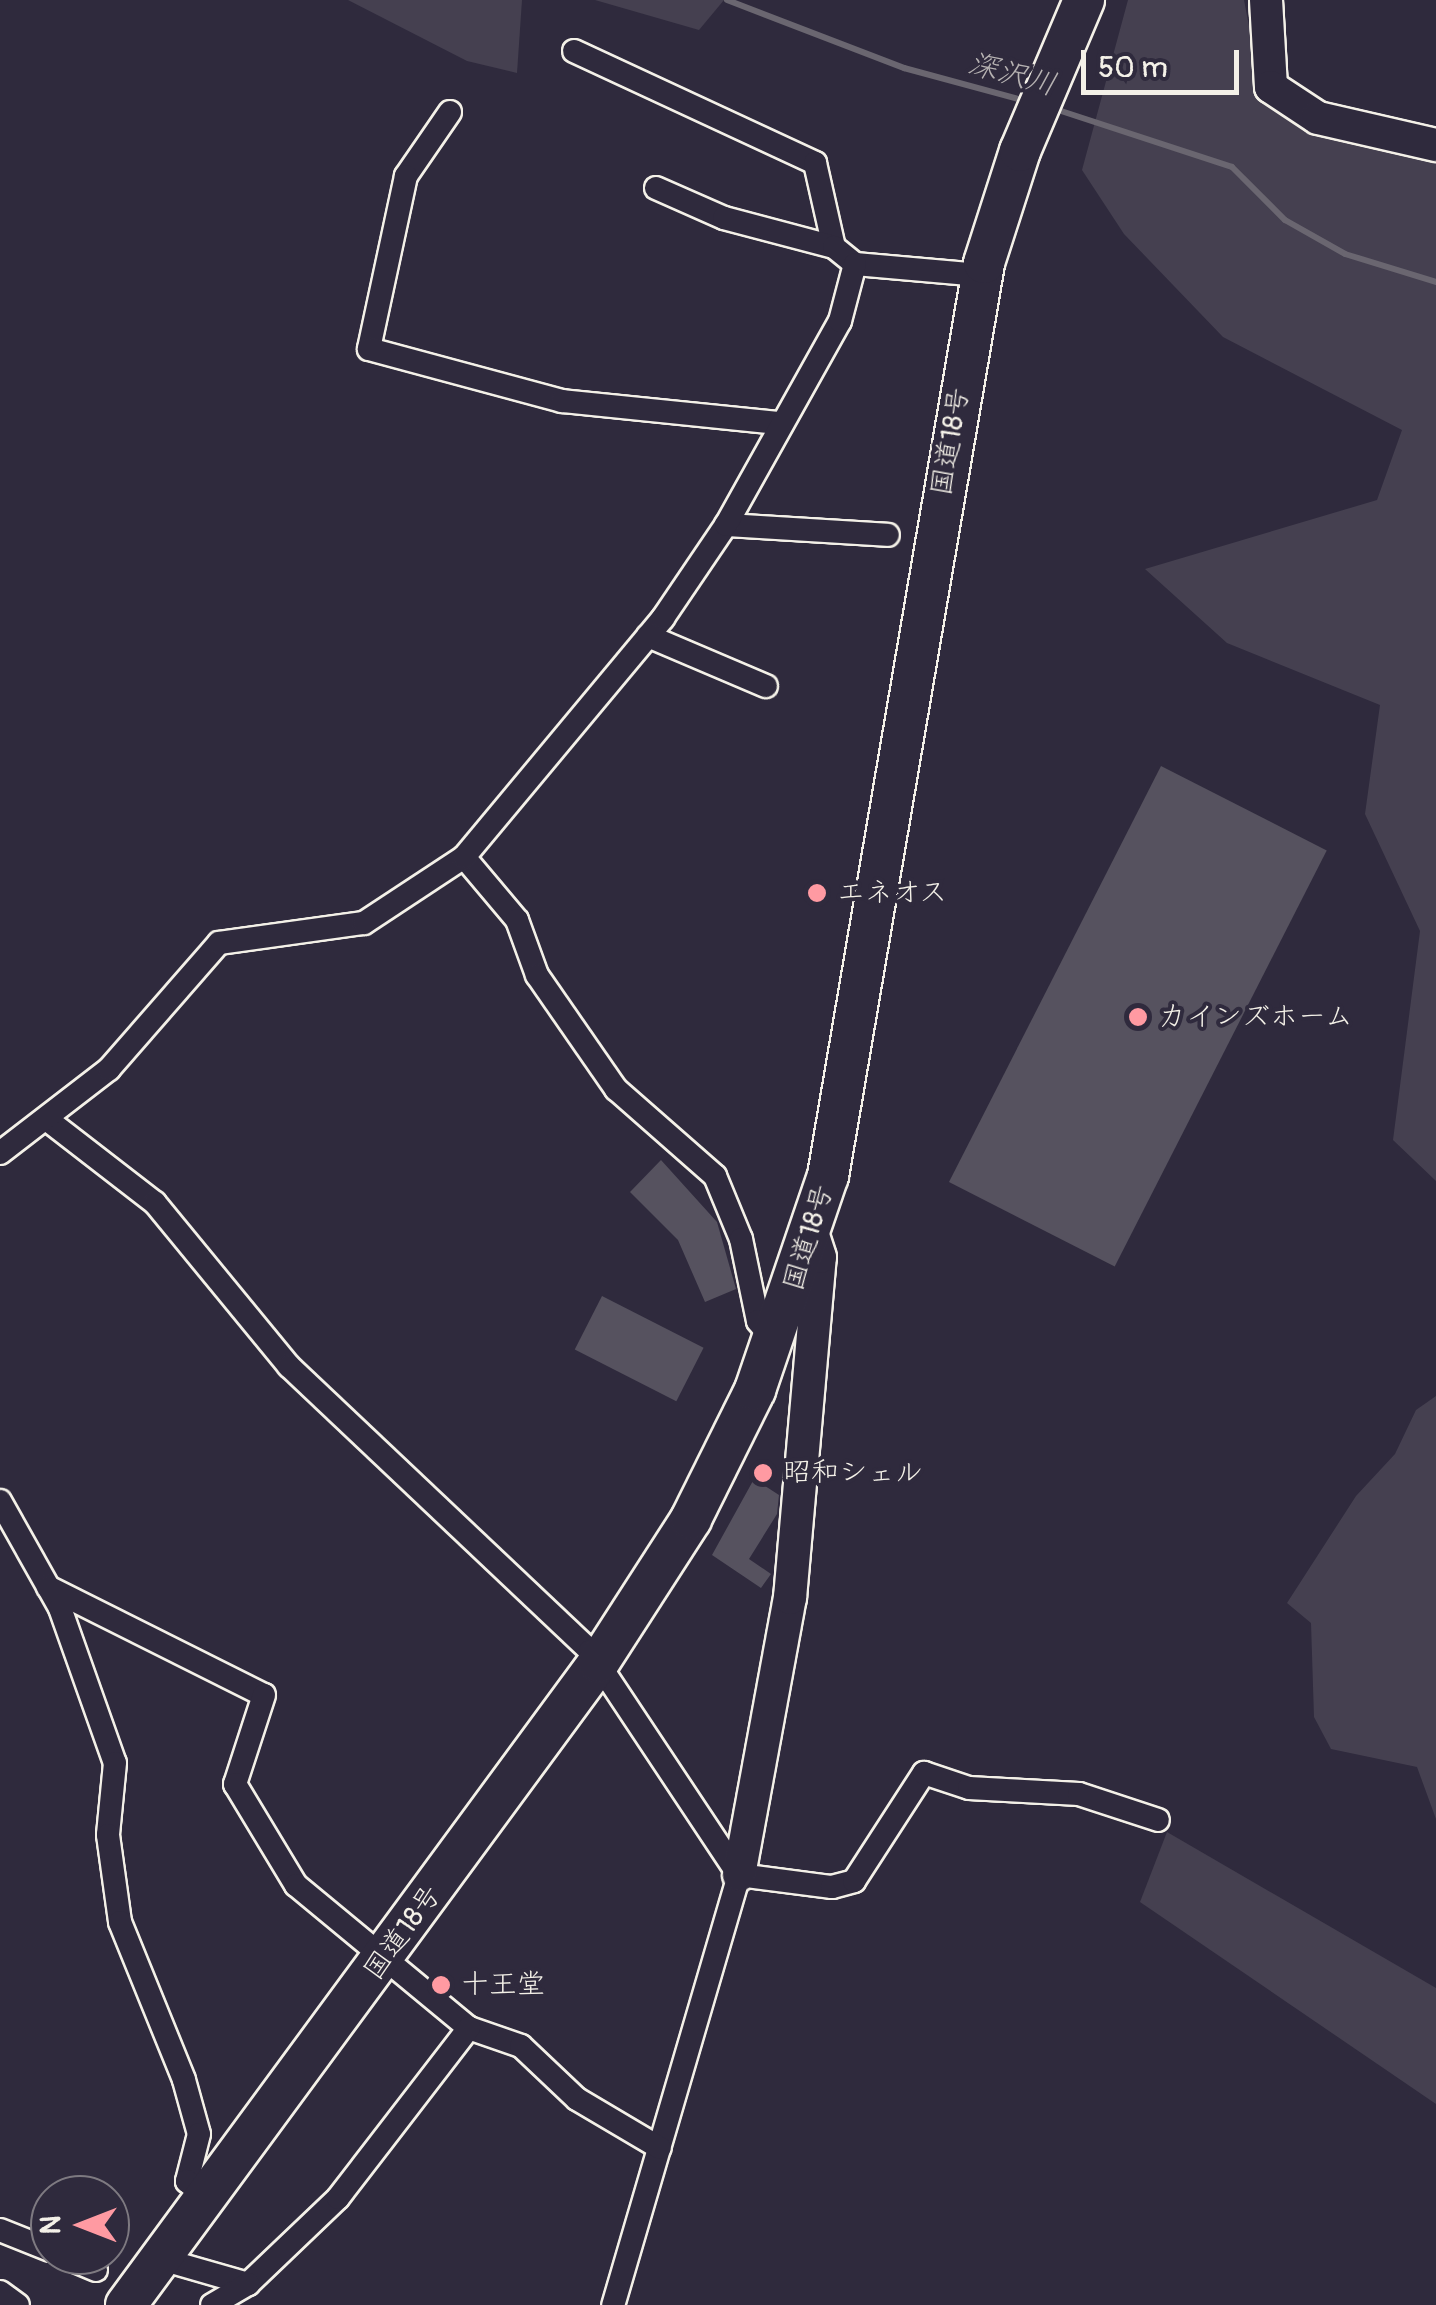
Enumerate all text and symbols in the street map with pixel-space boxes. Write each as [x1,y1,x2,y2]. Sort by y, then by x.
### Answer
scale bar [1086,30,1244,92]
water label: 深沢川 [964,46,1060,104]
text: 50 m [1098,49,1168,86]
street label: 国道18号 [925,385,977,499]
place label: エネオス [837,876,949,910]
marker: エネオス [806,882,828,904]
place label: カインズホーム [1158,1000,1354,1034]
marker: カインズホーム [1127,1006,1149,1028]
street label: 国道18号 [777,1181,841,1295]
place label: 昭和シェル [783,1456,923,1490]
marker: 昭和シェル [752,1462,774,1484]
street label: 国道18号 [357,1879,449,1987]
place label: 十王堂 [461,1968,545,2002]
marker: 十王堂 [430,1974,452,1996]
north arrow [30,2175,130,2275]
text: N [34,2216,69,2234]

